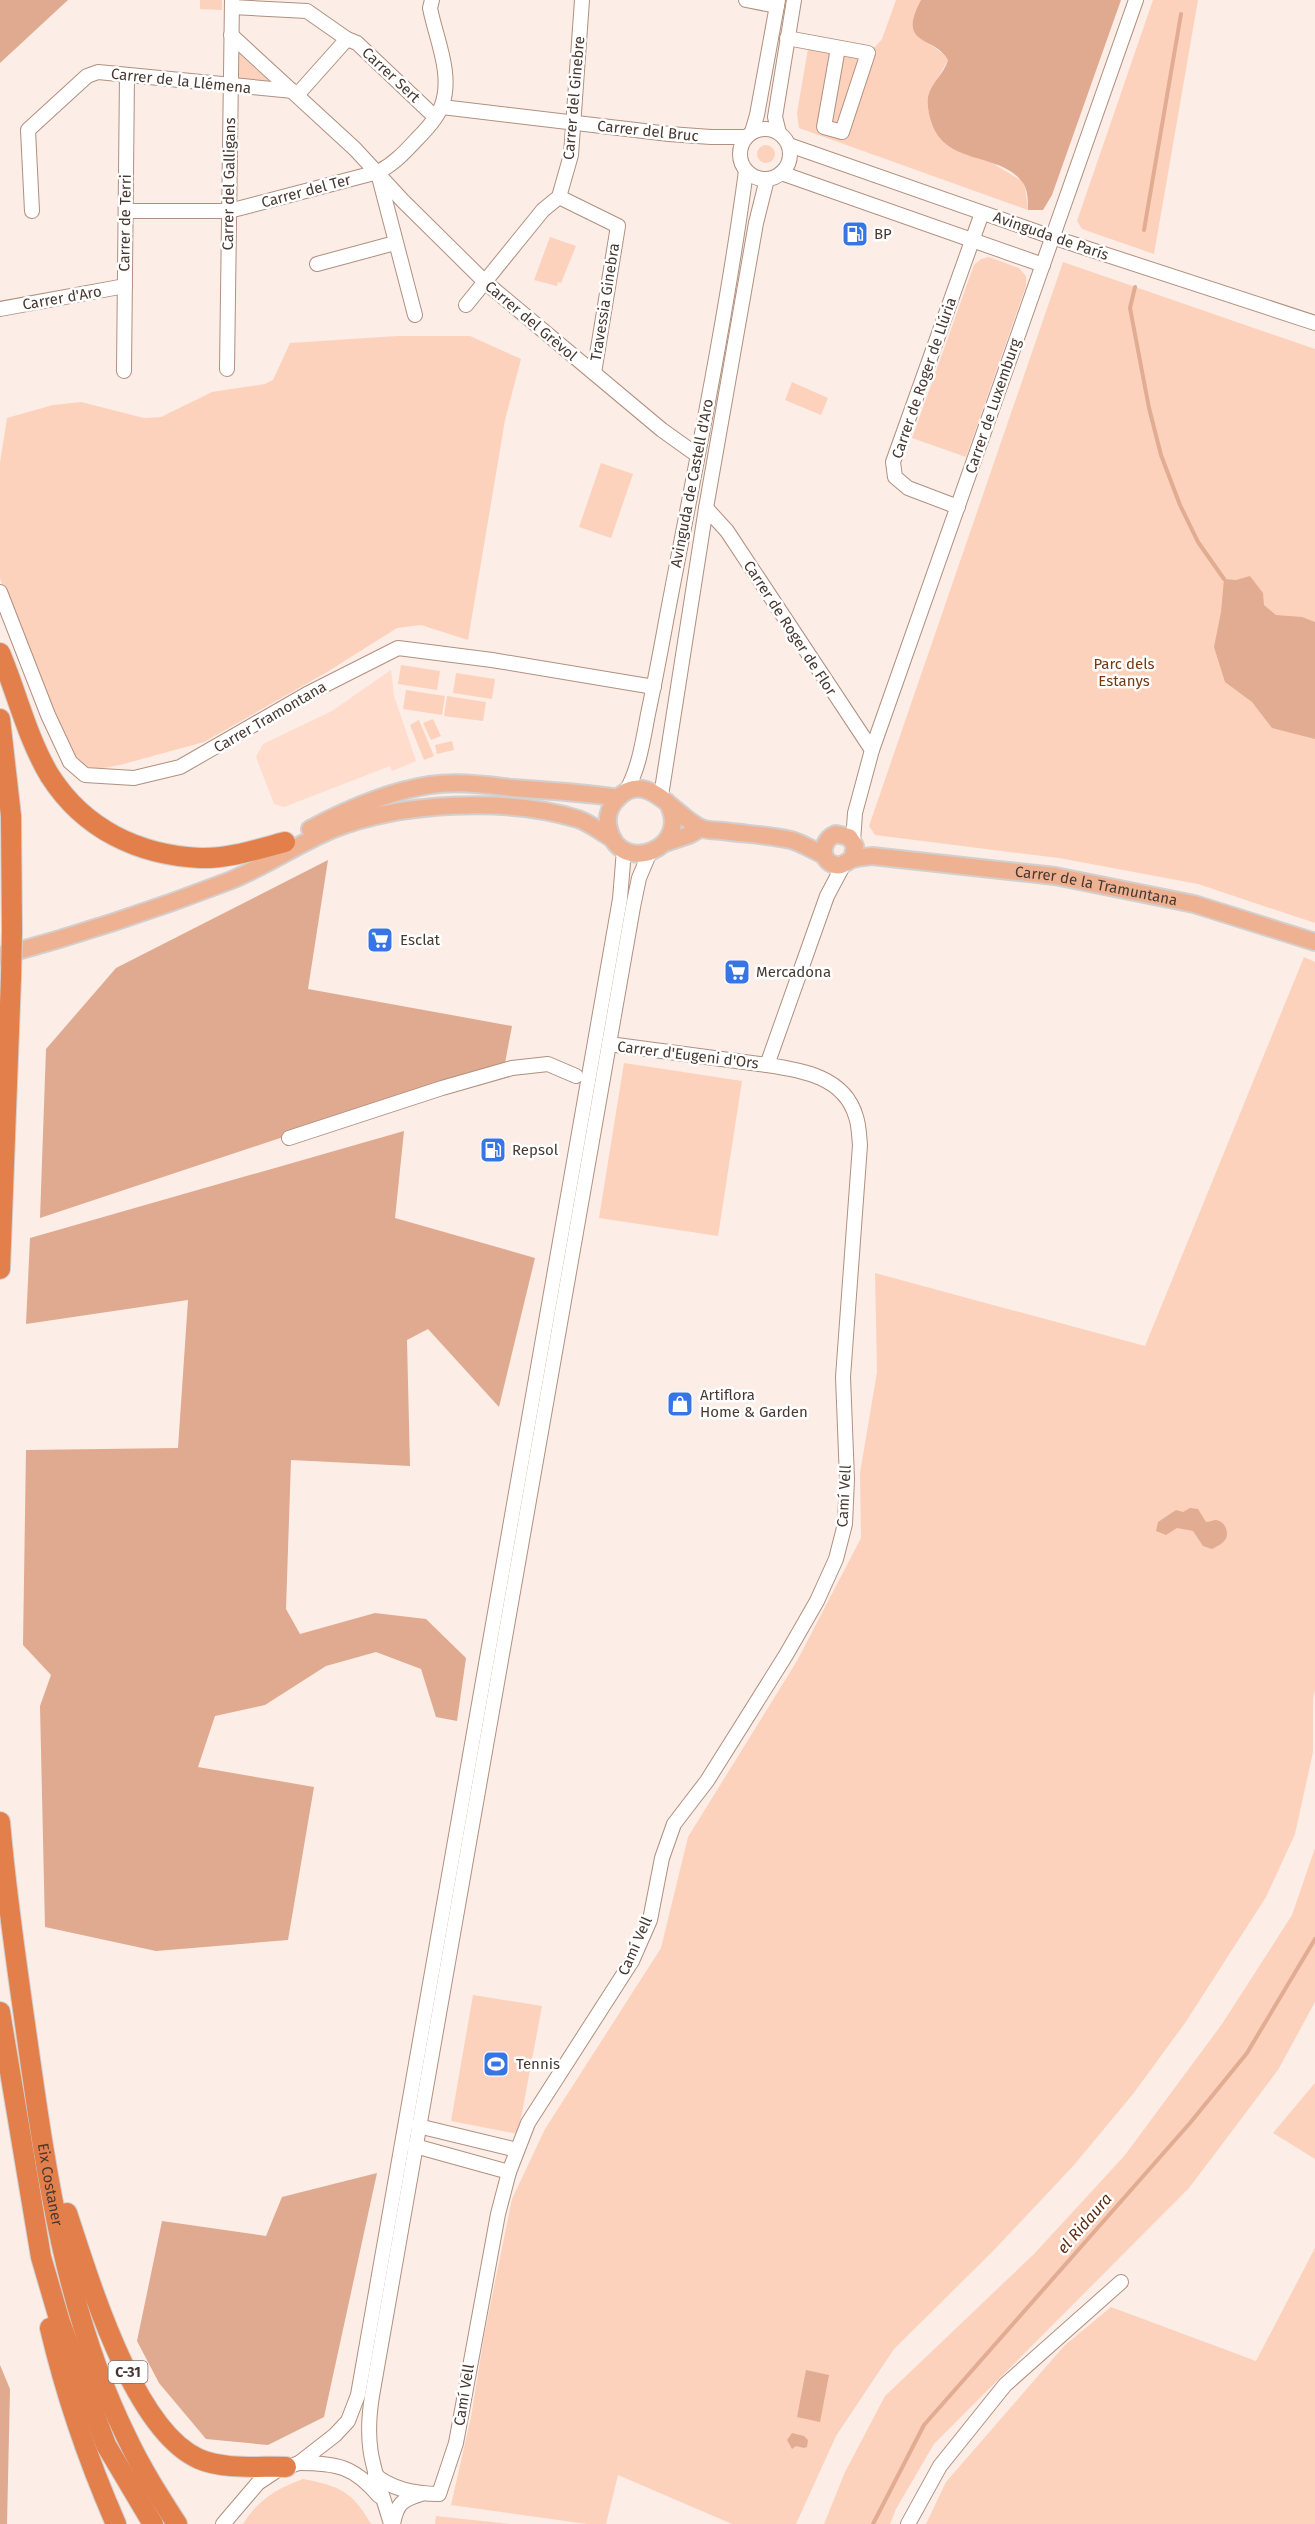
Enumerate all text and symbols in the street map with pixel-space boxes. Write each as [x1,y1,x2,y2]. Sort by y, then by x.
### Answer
street label: Carrer del Ginebre [560,35,588,161]
street label: Carrer Sert [358,44,424,107]
street label: Carrer de la Llémena [110,65,252,97]
street label: Carrer del Galligans [219,117,239,251]
street label: Carrer del Bruc [596,117,700,145]
street label: Carrer del Ter [259,170,353,212]
street label: Carrer de Terri [115,174,135,272]
street label: Avinguda de París [991,208,1111,264]
fuel station icon: BP [840,219,870,249]
place label: BP [874,225,892,243]
street label: Travessia Ginebra [587,242,623,362]
street label: Carrer del Grèvol [481,277,581,365]
street label: Carrer d'Aro [21,282,103,314]
street label: Carrer de Roger de Llúria [888,295,960,461]
street label: Carrer de Luxemburg [961,336,1025,476]
street label: Avinguda de Castell d'Aro [667,397,717,569]
street label: Carrer de Roger de Flor [740,557,840,699]
park label: Parc dels Estanys [1093,655,1155,690]
street label: Carrer Tramontana [210,677,330,757]
street label: Carrer de la Tramuntana [1014,863,1179,909]
supermarket icon: Esclat [365,925,395,955]
place label: Esclat [400,931,441,949]
supermarket icon: Mercadona [722,957,752,987]
place label: Mercadona [756,963,831,981]
street label: Carrer d'Eugeni d'Ors [616,1037,760,1073]
fuel station icon: Repsol [478,1135,508,1165]
place label: Repsol [512,1141,559,1159]
place label: Artiflora Home & Garden [700,1386,808,1421]
shop icon: Artiflora Home & Garden [665,1389,695,1419]
street label: Camí Vell [833,1464,855,1528]
street label: Camí Vell [614,1913,656,1978]
sports icon: Tennis [481,2049,511,2079]
place label: Tennis [516,2055,560,2073]
street label: Eix Costaner [34,2142,66,2228]
water label: el Ridaura [1053,2189,1116,2257]
road number: C-31 [108,2361,148,2383]
street label: Camí Vell [450,2362,478,2427]

